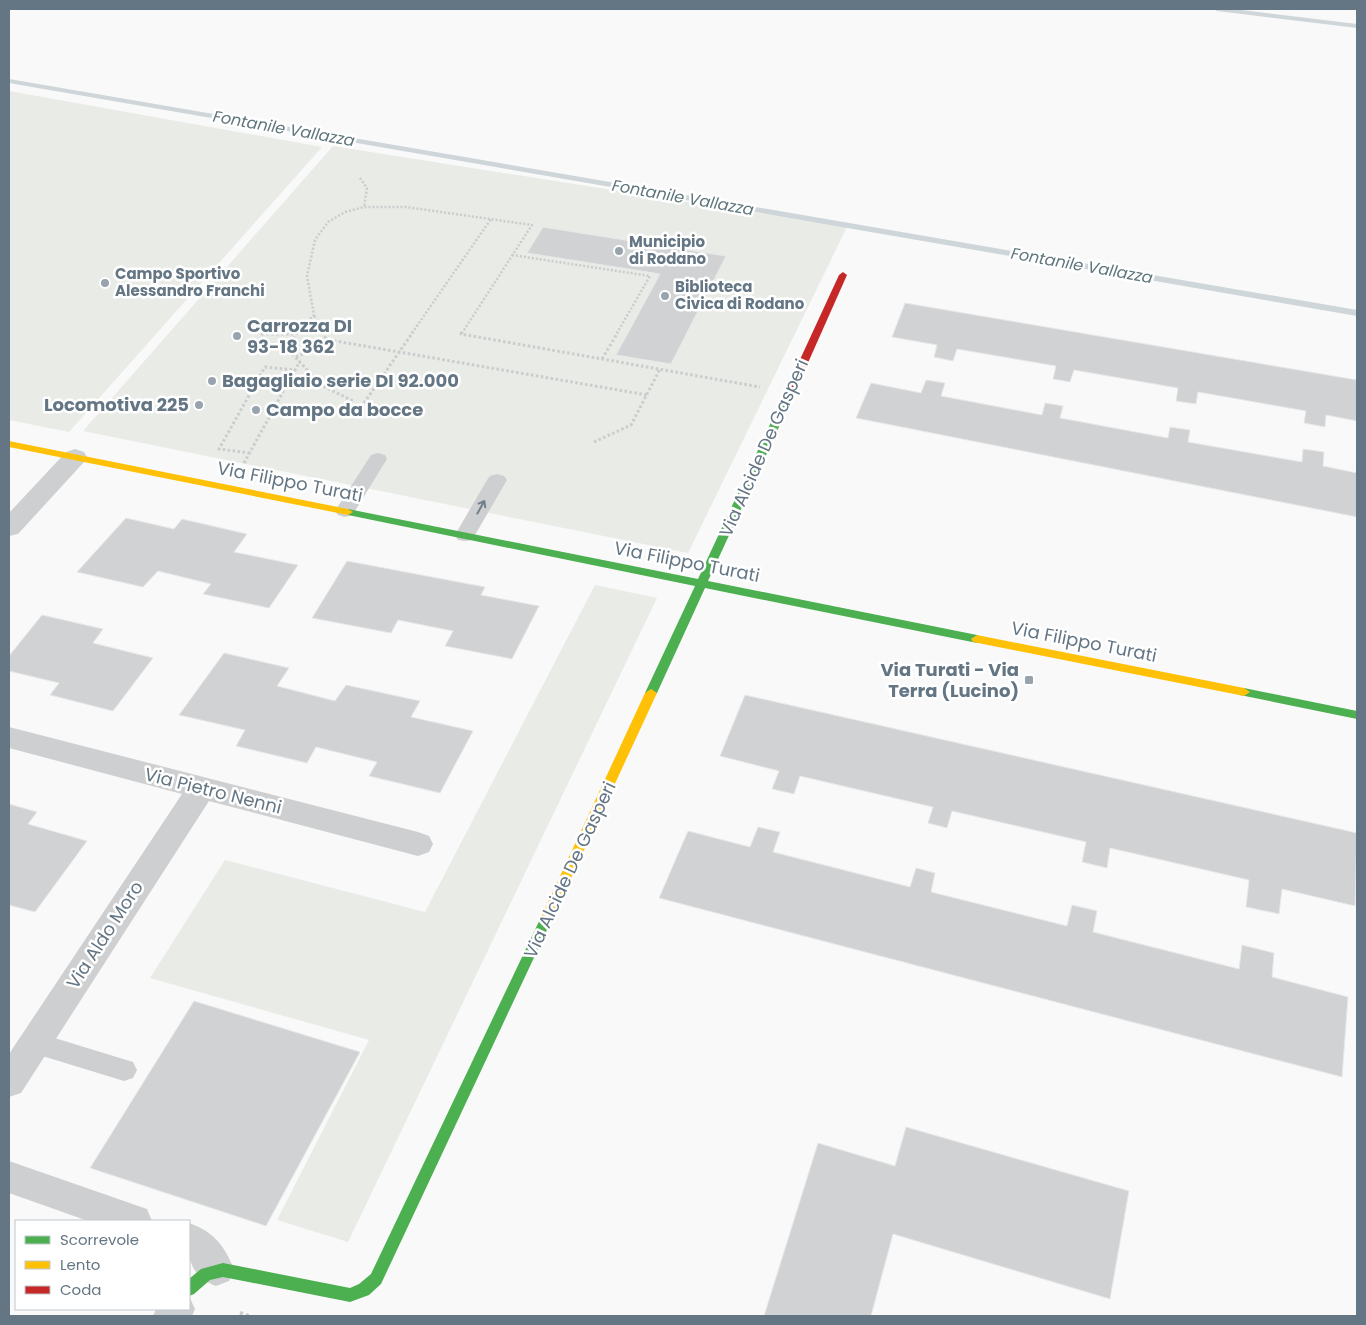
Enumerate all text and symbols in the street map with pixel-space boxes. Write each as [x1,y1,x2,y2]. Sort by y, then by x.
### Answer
water label: Fontanile Vallazza [211,105,357,152]
water label: Fontanile Vallazza [610,174,756,221]
place label: Municipio di Rodano [629,231,707,269]
water label: Fontanile Vallazza [1009,242,1155,289]
marker: Municipio di Rodano [613,245,625,257]
place label: Campo Sportivo Alessandro Franchi [115,263,265,301]
place label: Biblioteca Civica di Rodano [675,276,805,314]
marker: Campo Sportivo Alessandro Franchi [99,277,111,289]
marker: Biblioteca Civica di Rodano [659,290,671,302]
place label: Carrozza DI 93-18 362 [247,313,352,359]
marker: Carrozza DI 93-18 362 [231,330,243,342]
street label: Via Alcide De Gasperi [713,355,814,541]
place label: Bagagliaio serie DI 92.000 [222,368,459,393]
marker: Bagagliaio serie DI 92.000 [206,375,218,387]
place label: Locomotiva 225 [44,392,189,417]
place label: Campo da bocce [266,397,423,422]
marker: Locomotiva 225 [193,399,205,411]
marker: Campo da bocce [250,404,262,416]
street label: Via Filippo Turati [215,455,365,508]
one-way arrow [477,501,487,515]
street label: Via Filippo Turati [612,535,762,588]
street label: Via Filippo Turati [1009,615,1159,668]
place label: Via Turati - Via Terra (Lucino) [880,657,1019,703]
marker: Via Turati - Via Terra (Lucino) [1023,674,1035,686]
street label: Via Pietro Nenni [142,761,284,820]
street label: Via Alcide De Gasperi [518,777,622,962]
street label: Via Aldo Moro [60,876,149,993]
legend [15,1220,190,1310]
text: Scorrevole [60,1229,139,1250]
text: Lento [60,1254,100,1275]
text: Coda [60,1279,101,1300]

